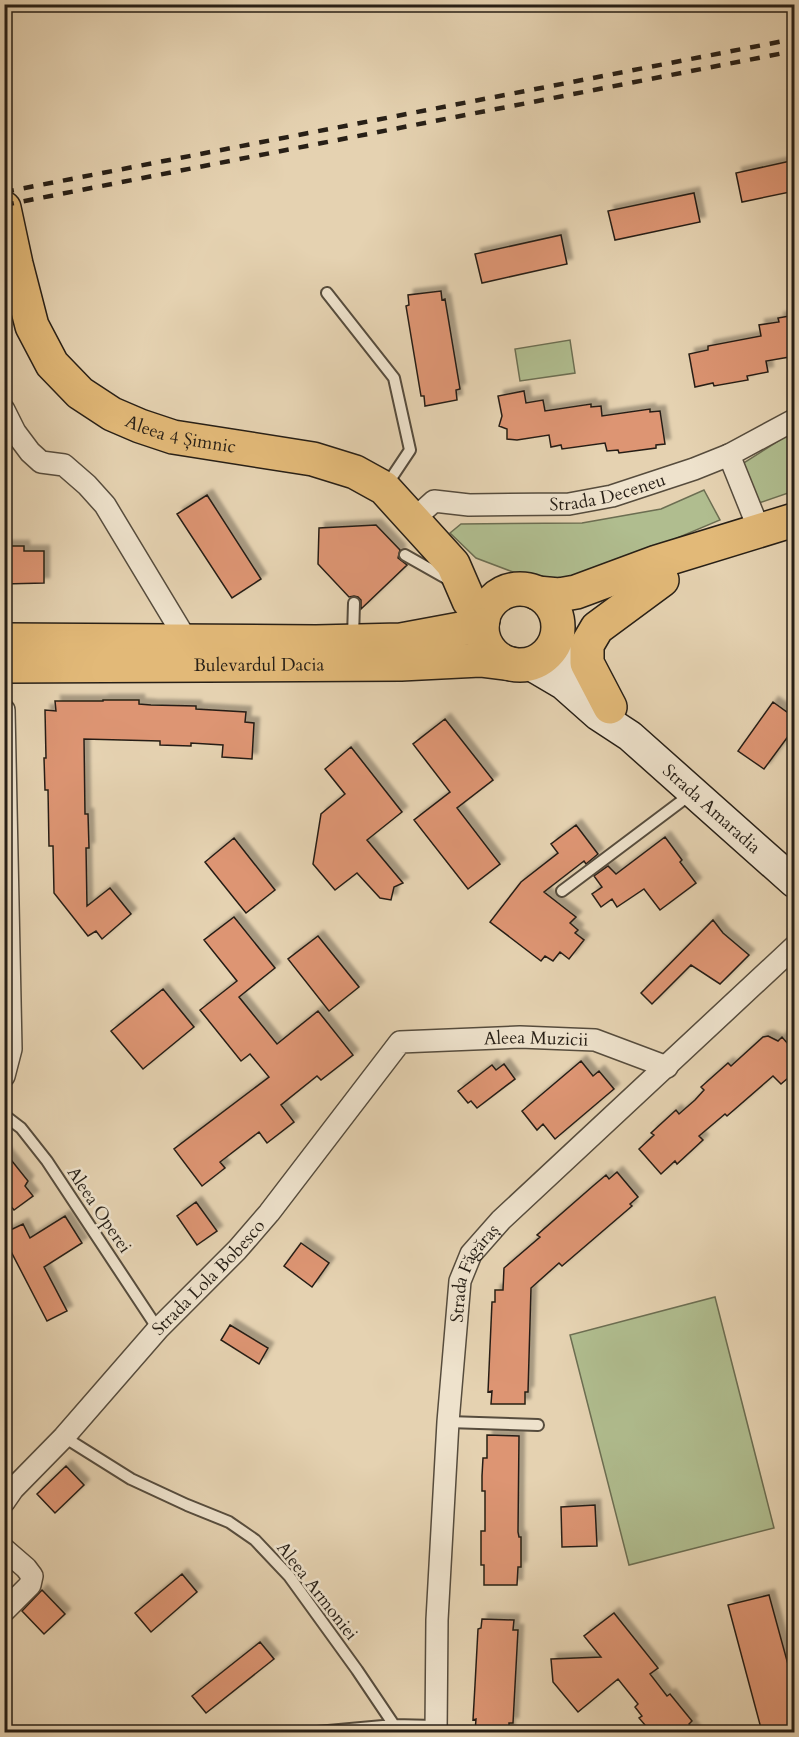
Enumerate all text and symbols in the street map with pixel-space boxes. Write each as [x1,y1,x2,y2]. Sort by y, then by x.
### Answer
street label: Aleea 4 Șimnic [121,409,238,459]
street label: Strada Deceneu [549,467,669,517]
street label: Bulevardul Dacia [194,652,325,678]
street label: Strada Amaradia [657,758,767,860]
street label: Aleea Muzicii [483,1024,589,1052]
street label: Aleea Operei [61,1162,137,1258]
street label: Strada Lola Bobesco [146,1214,271,1341]
street label: Strada Făgăraș [444,1218,505,1323]
street label: Aleea Armoniei [270,1536,364,1646]

